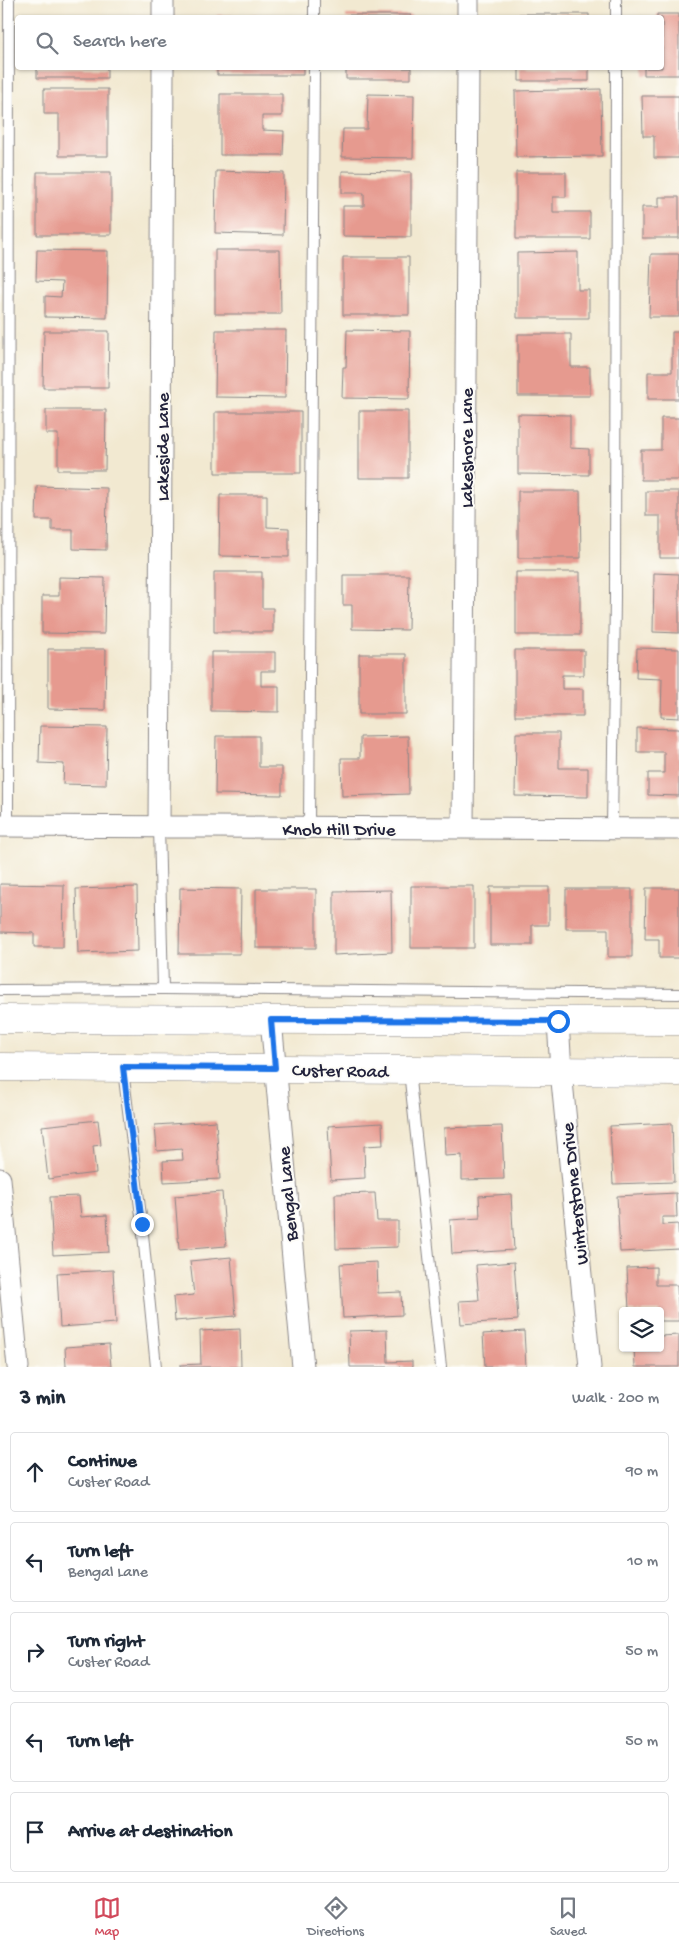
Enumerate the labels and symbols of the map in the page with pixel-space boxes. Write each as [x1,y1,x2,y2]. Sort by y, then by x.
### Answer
street label: Lakeshore Lane [457,388,480,508]
street label: Lakeside Lane [153,392,176,501]
street label: Knob Hill Drive [282,820,396,843]
route start [547,1010,570,1033]
street label: Custer Road [291,1060,390,1085]
street label: Winterstone Drive [558,1121,595,1266]
street label: Bengal Lane [274,1145,305,1243]
route end [131,1213,154,1236]

